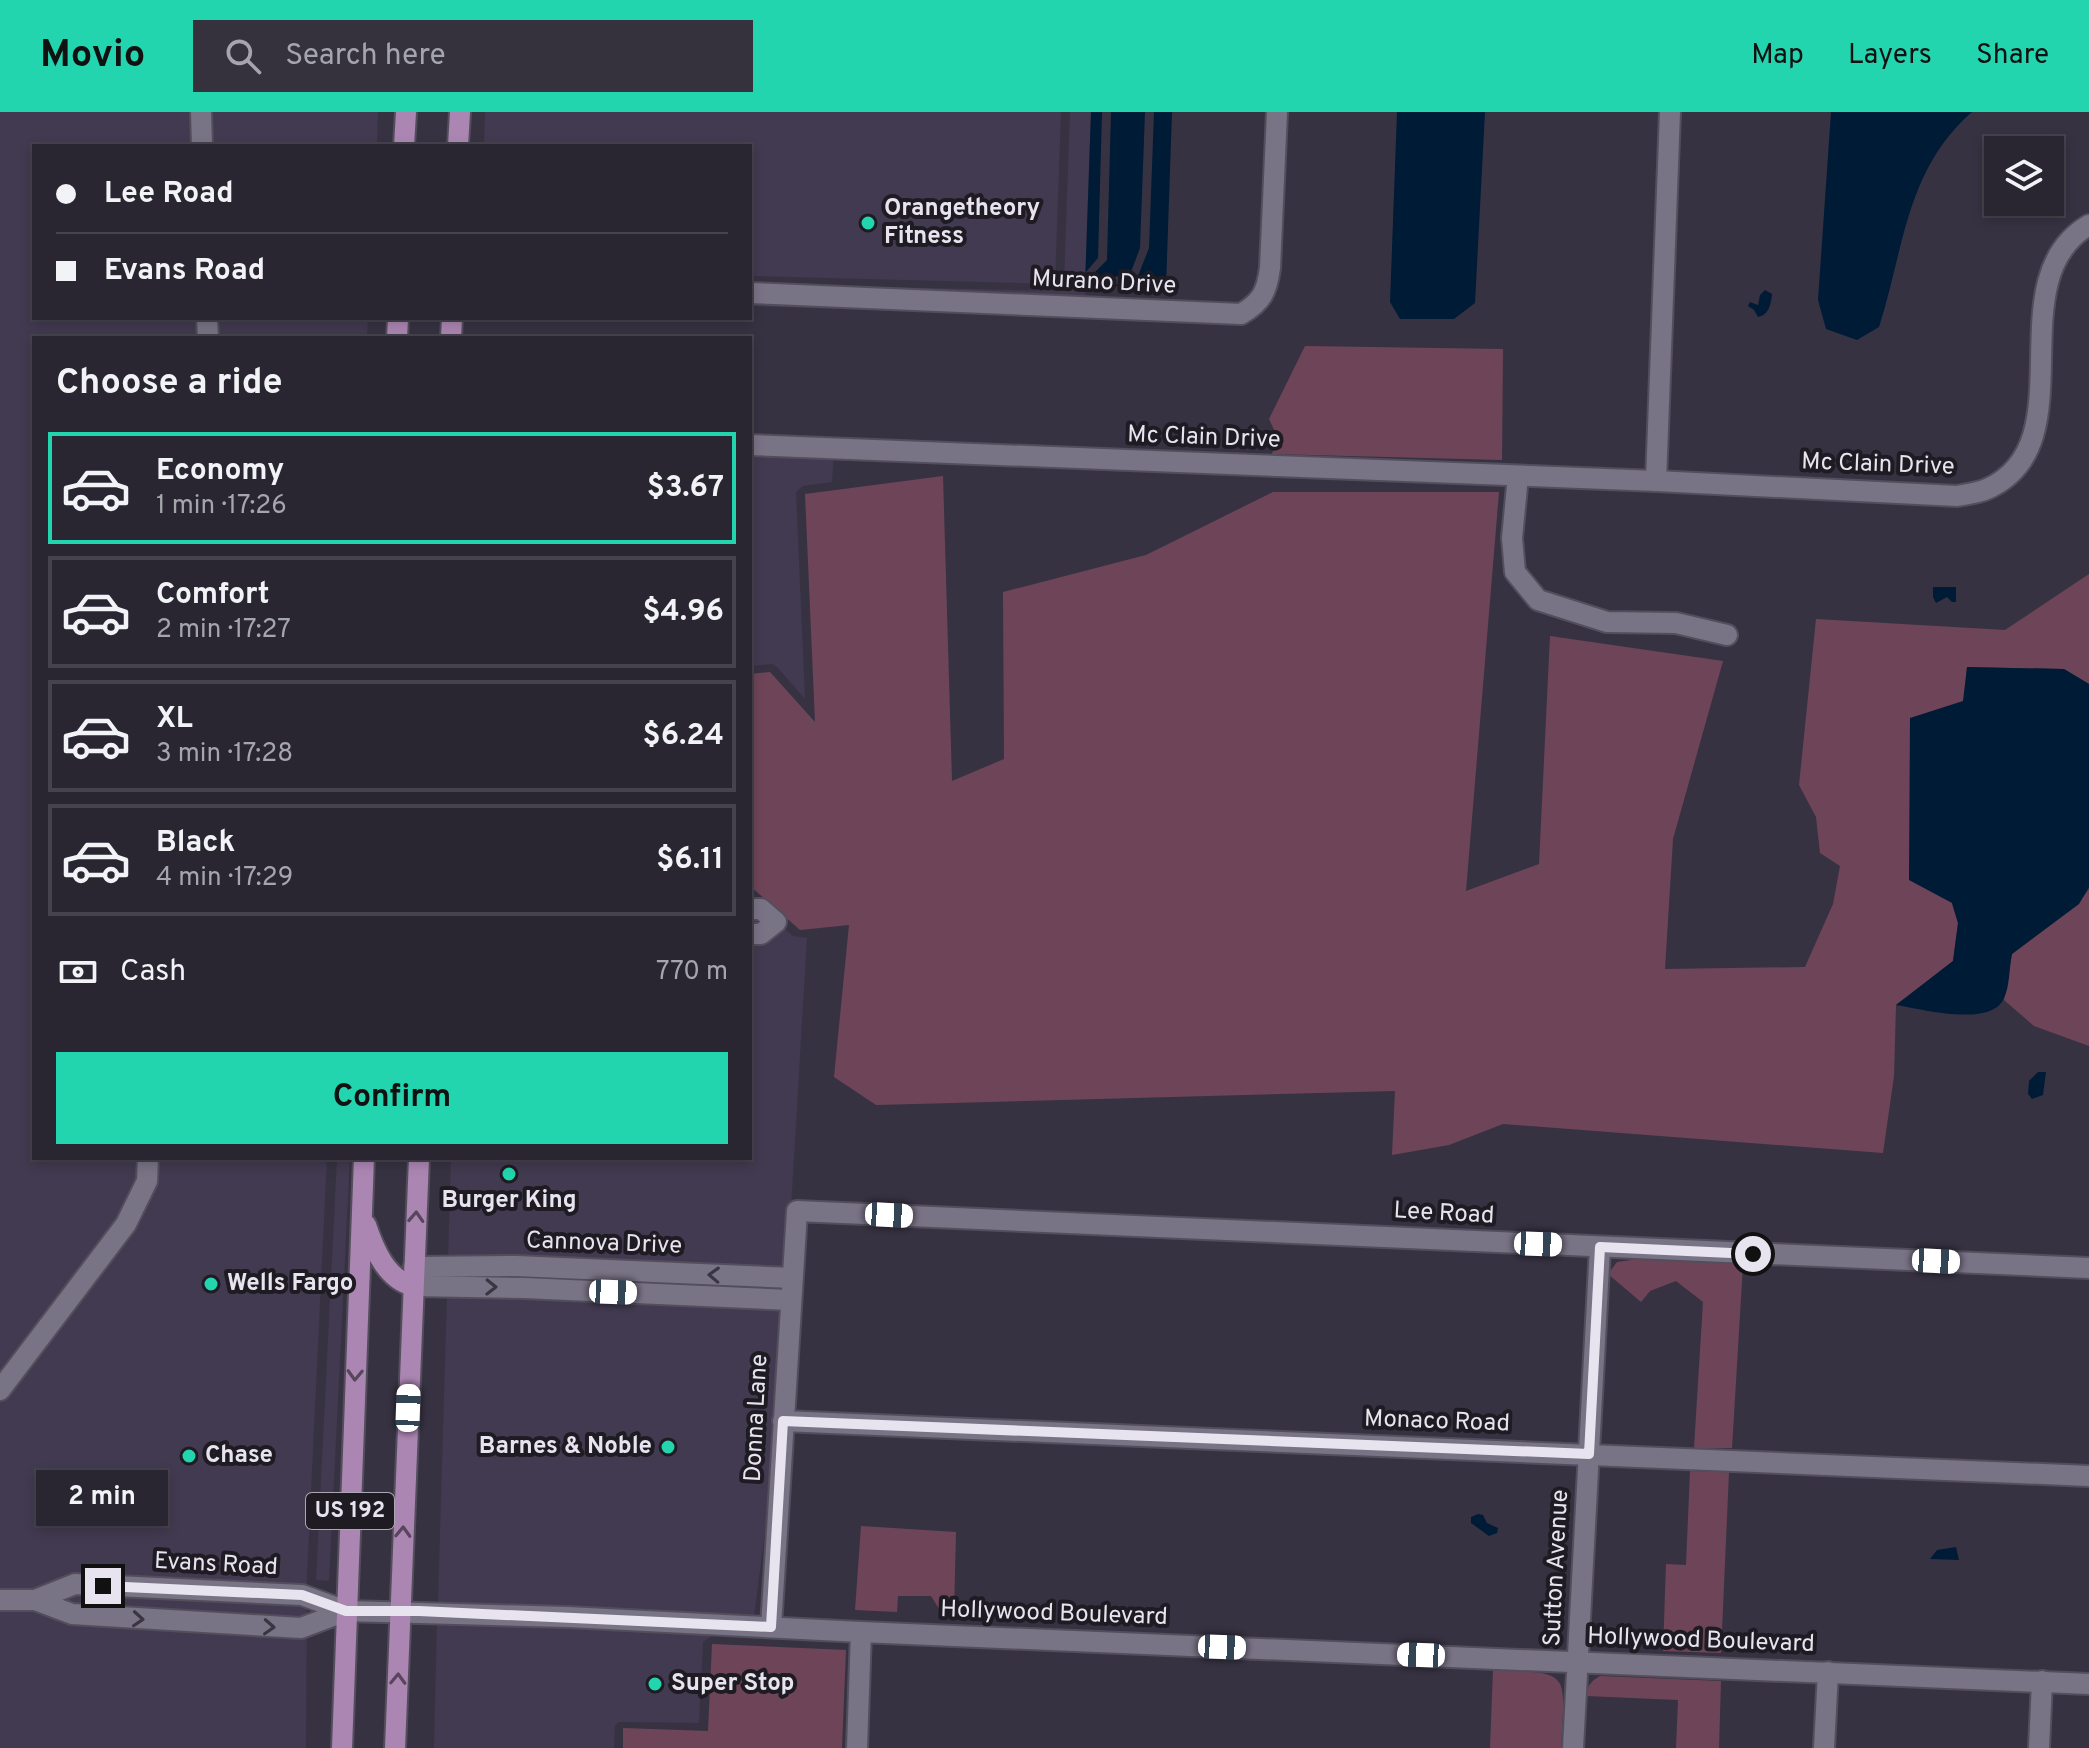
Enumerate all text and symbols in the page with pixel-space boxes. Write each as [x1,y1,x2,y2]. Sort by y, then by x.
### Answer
search box [193,20,753,92]
text: Movio [40,32,145,81]
icon: search [221,34,265,78]
text: Search here [285,38,446,75]
text: Map [1751,38,1804,74]
text: Layers [1848,38,1932,74]
text: Share [1976,38,2049,74]
map controls [1984,136,2064,216]
button: layers [1984,136,2064,216]
text: Lee Road [104,176,234,213]
place label: Orangetheory Fitness [884,194,1040,252]
marker: Orangetheory Fitness [859,214,877,232]
text: Evans Road [104,253,265,290]
street label: Murano Drive [1031,264,1177,302]
text: Choose a ride [56,361,282,407]
street label: Mc Clain Drive [1127,420,1281,456]
street label: Mc Clain Drive [1801,447,1955,483]
icon: car [60,452,132,524]
text: Economy [156,453,284,490]
text: $3.67 [647,470,724,507]
text: 1 min · 17:26 [156,490,287,523]
icon: car [60,576,132,648]
text: Comfort [156,577,269,614]
text: $4.96 [643,594,724,631]
text: 2 min · 17:27 [156,614,291,647]
icon: car [60,700,132,772]
text: XL [156,701,193,738]
text: $6.24 [643,718,724,755]
text: 3 min · 17:28 [156,738,293,771]
icon: car [60,824,132,896]
text: Black [156,825,235,862]
text: $6.11 [656,842,724,879]
text: 4 min · 17:29 [156,862,293,895]
icon: cash [56,950,100,994]
text: Cash [120,954,186,991]
text: 770 m [656,956,728,989]
button: Confirm [56,1052,728,1144]
marker: Burger King [500,1165,518,1183]
place label: Burger King [441,1186,577,1216]
street label: Lee Road [1393,1196,1495,1232]
car [864,1202,914,1228]
one-way arrow [407,1210,424,1223]
street label: Cannova Drive [525,1226,683,1262]
car [1514,1231,1562,1257]
route start [1735,1236,1771,1272]
car [1911,1248,1961,1274]
one-way arrow [707,1266,720,1283]
place label: Wells Fargo [227,1269,353,1299]
marker: Wells Fargo [202,1275,220,1293]
one-way arrow [485,1278,498,1296]
car [589,1279,637,1305]
street label: Donna Lane [739,1353,775,1483]
one-way arrow [347,1369,364,1382]
car [395,1384,421,1432]
street label: Monaco Road [1364,1404,1510,1440]
place label: Barnes & Noble [479,1432,652,1462]
marker: Barnes & Noble [659,1438,677,1456]
place label: Chase [205,1441,273,1471]
marker: Chase [180,1447,198,1465]
callout: 2 min [37,1470,169,1526]
text: 2 min [68,1481,136,1514]
street label: Sutton Avenue [1538,1489,1576,1647]
road number: US 192 [306,1493,394,1529]
one-way arrow [395,1525,412,1538]
street label: Evans Road [153,1547,279,1583]
route end [85,1568,121,1604]
street label: Hollywood Boulevard [940,1595,1168,1633]
one-way arrow [132,1610,145,1627]
one-way arrow [263,1618,276,1635]
street label: Hollywood Boulevard [1587,1622,1815,1660]
car [1198,1634,1246,1660]
car [1397,1642,1445,1668]
place label: Super Stop [671,1669,794,1699]
one-way arrow [389,1672,406,1685]
marker: Super Stop [646,1675,664,1693]

